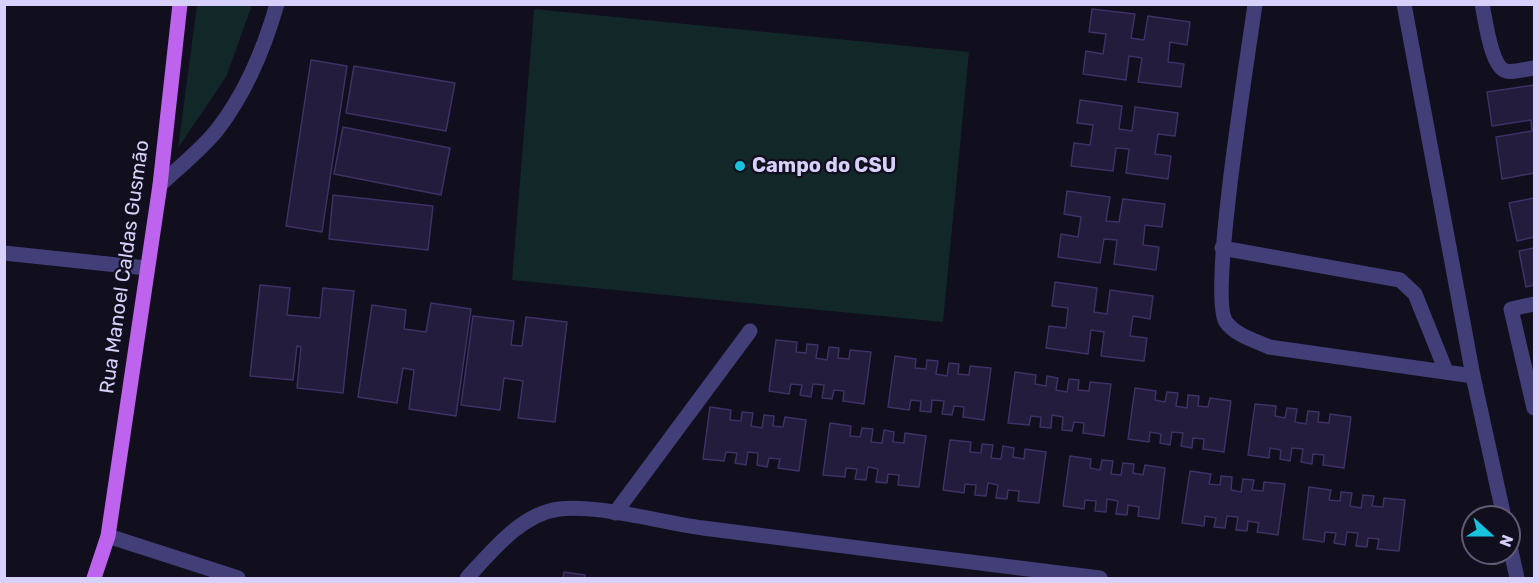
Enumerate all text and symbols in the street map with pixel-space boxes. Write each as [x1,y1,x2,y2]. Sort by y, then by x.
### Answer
street label: Rua Manoel Caldas Gusmão [95,139,155,395]
place label: Campo do CSU [752,154,896,178]
marker: Campo do CSU [733,159,747,173]
north arrow [1461,505,1521,565]
text: N [1495,532,1517,550]

